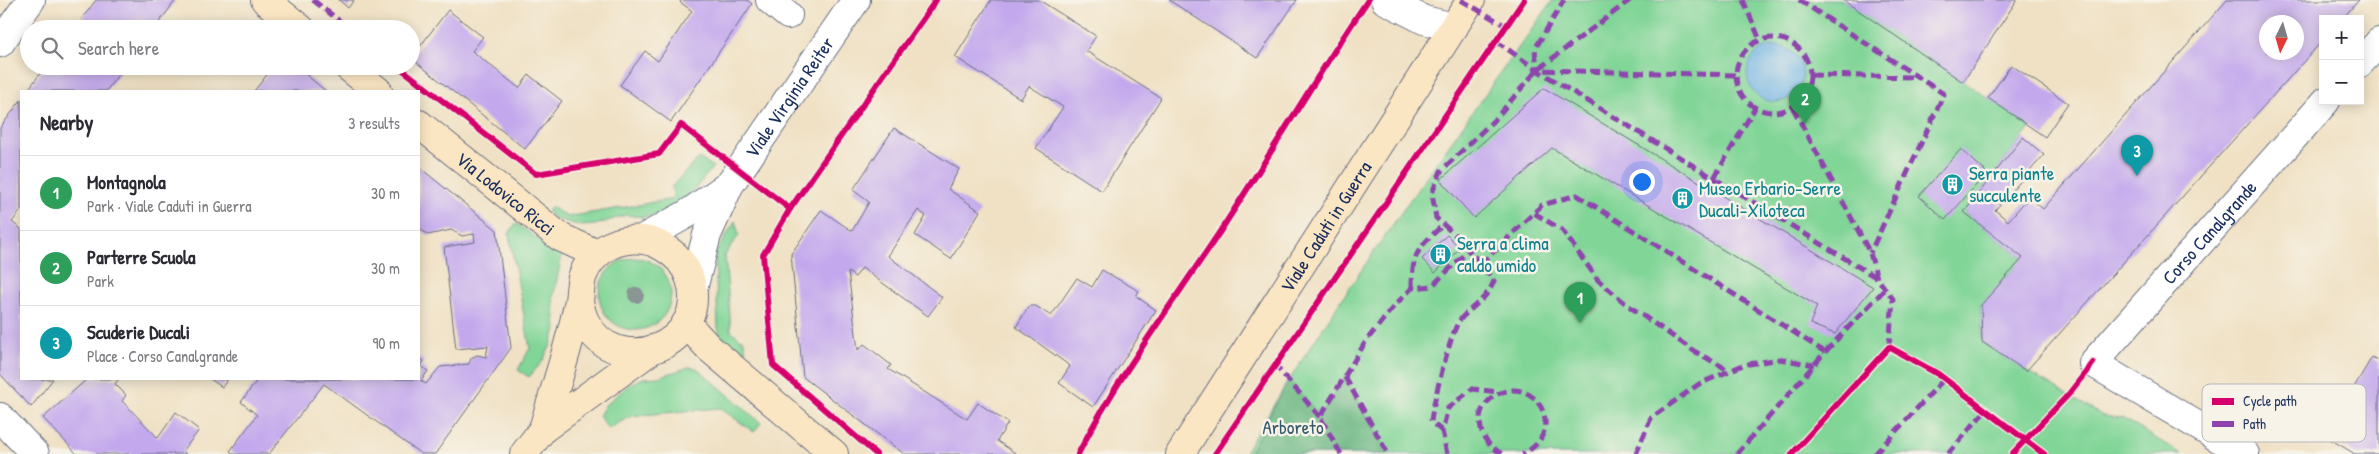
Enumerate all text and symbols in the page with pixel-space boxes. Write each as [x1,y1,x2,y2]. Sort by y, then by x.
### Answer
north arrow [2259,15,2304,60]
map controls [2319,15,2364,105]
button: + [2319,15,2364,60]
search box [20,20,420,75]
street label: Viale Virginia Reiter [739,31,840,163]
icon: search [38,34,66,62]
text: Search here [78,35,159,61]
button: − [2319,60,2364,105]
pin: 2 [1789,83,1821,124]
text: Nearby [40,108,93,137]
text: 3 results [348,112,400,134]
pin: 3 [2121,135,2153,176]
street label: Via Lodovico Ricci [451,146,561,241]
street label: Viale Caduti in Guerra [1274,156,1378,297]
place label: Serra piante succulente [1969,160,2055,208]
text: Montagnola [87,169,166,195]
your location [1629,169,1655,195]
building icon: Serra piante succulente [1941,172,1965,196]
place label: Museo Erbario-Serre Ducali-Xiloteca [1699,175,1842,223]
street label: Corso Canalgrande [2156,175,2263,290]
text: 1 [53,182,59,204]
text: 30 m [371,182,400,204]
building icon: Museo Erbario-Serre Ducali-Xiloteca [1671,187,1695,211]
text: Park · Viale Caduti in Guerra [87,195,251,217]
place label: Serra a clima caldo umido [1457,230,1549,278]
building icon: Serra a clima caldo umido [1429,242,1453,266]
text: Parterre Scuola [87,244,195,270]
text: 2 [52,257,60,279]
text: 30 m [371,257,400,279]
text: Park [87,270,114,292]
pin: 1 [1564,282,1596,323]
text: Scuderie Ducali [87,319,190,345]
text: 3 [52,332,60,354]
text: 90 m [372,332,400,354]
text: Place · Corso Canalgrande [87,345,238,367]
legend [2202,384,2366,442]
text: Cycle path [2243,391,2297,411]
park label: Arboreto [1262,414,1324,440]
text: Path [2243,414,2266,433]

